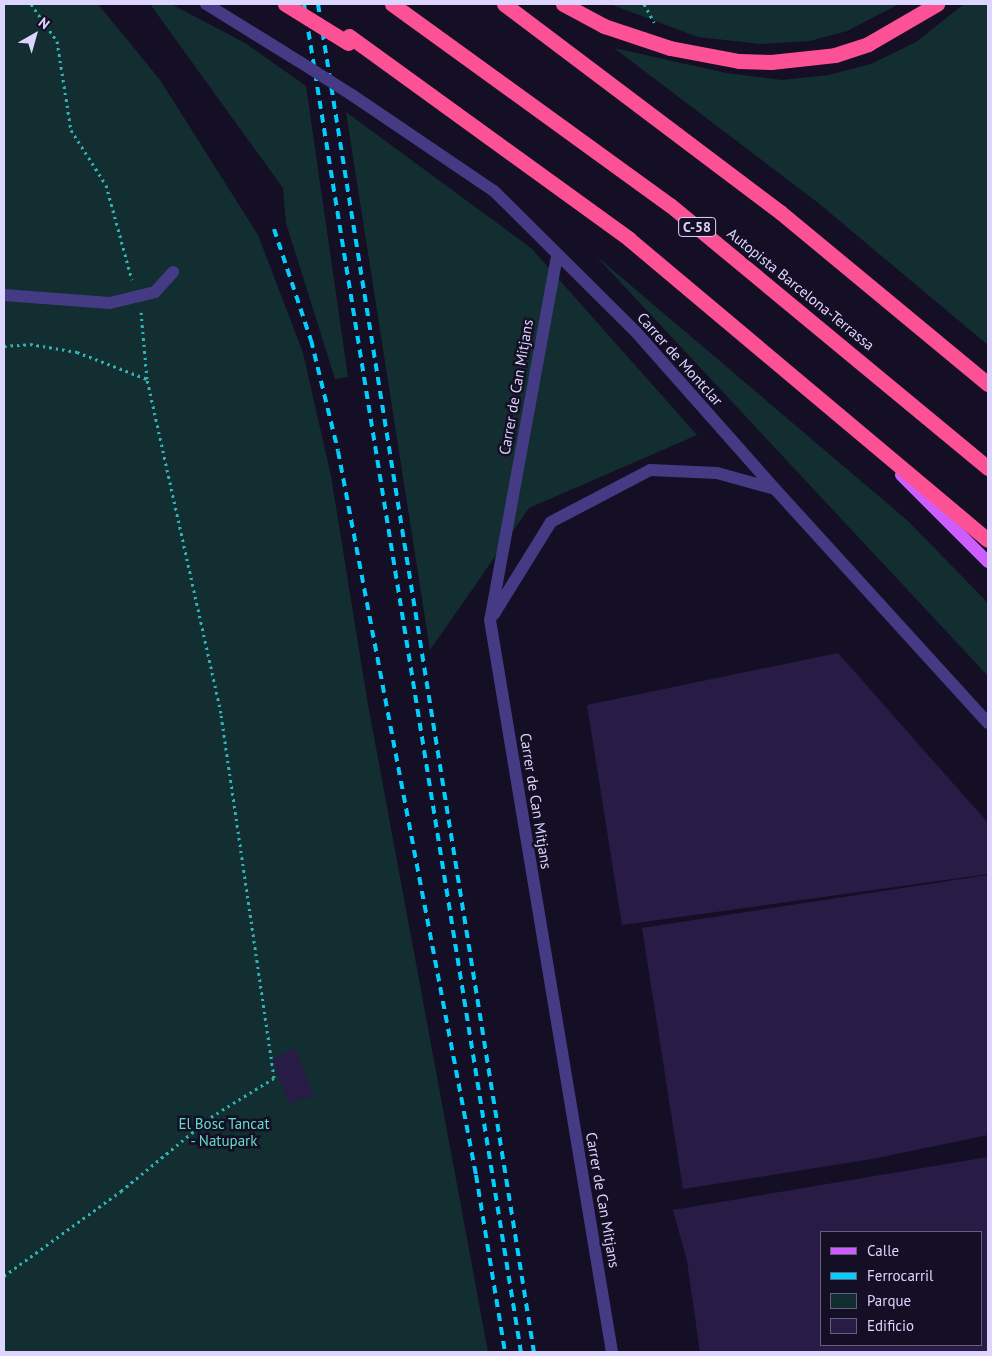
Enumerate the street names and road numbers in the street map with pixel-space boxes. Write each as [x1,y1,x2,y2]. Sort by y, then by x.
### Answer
road number: C-58 [677,216,717,238]
street label: Autopista Barcelona-Terrassa [724,224,878,354]
street label: Carrer de Montclar [633,309,727,409]
street label: Carrer de Can Mitjans [495,318,537,456]
street label: Carrer de Can Mitjans [516,732,556,870]
street label: Carrer de Can Mitjans [582,1131,624,1269]

